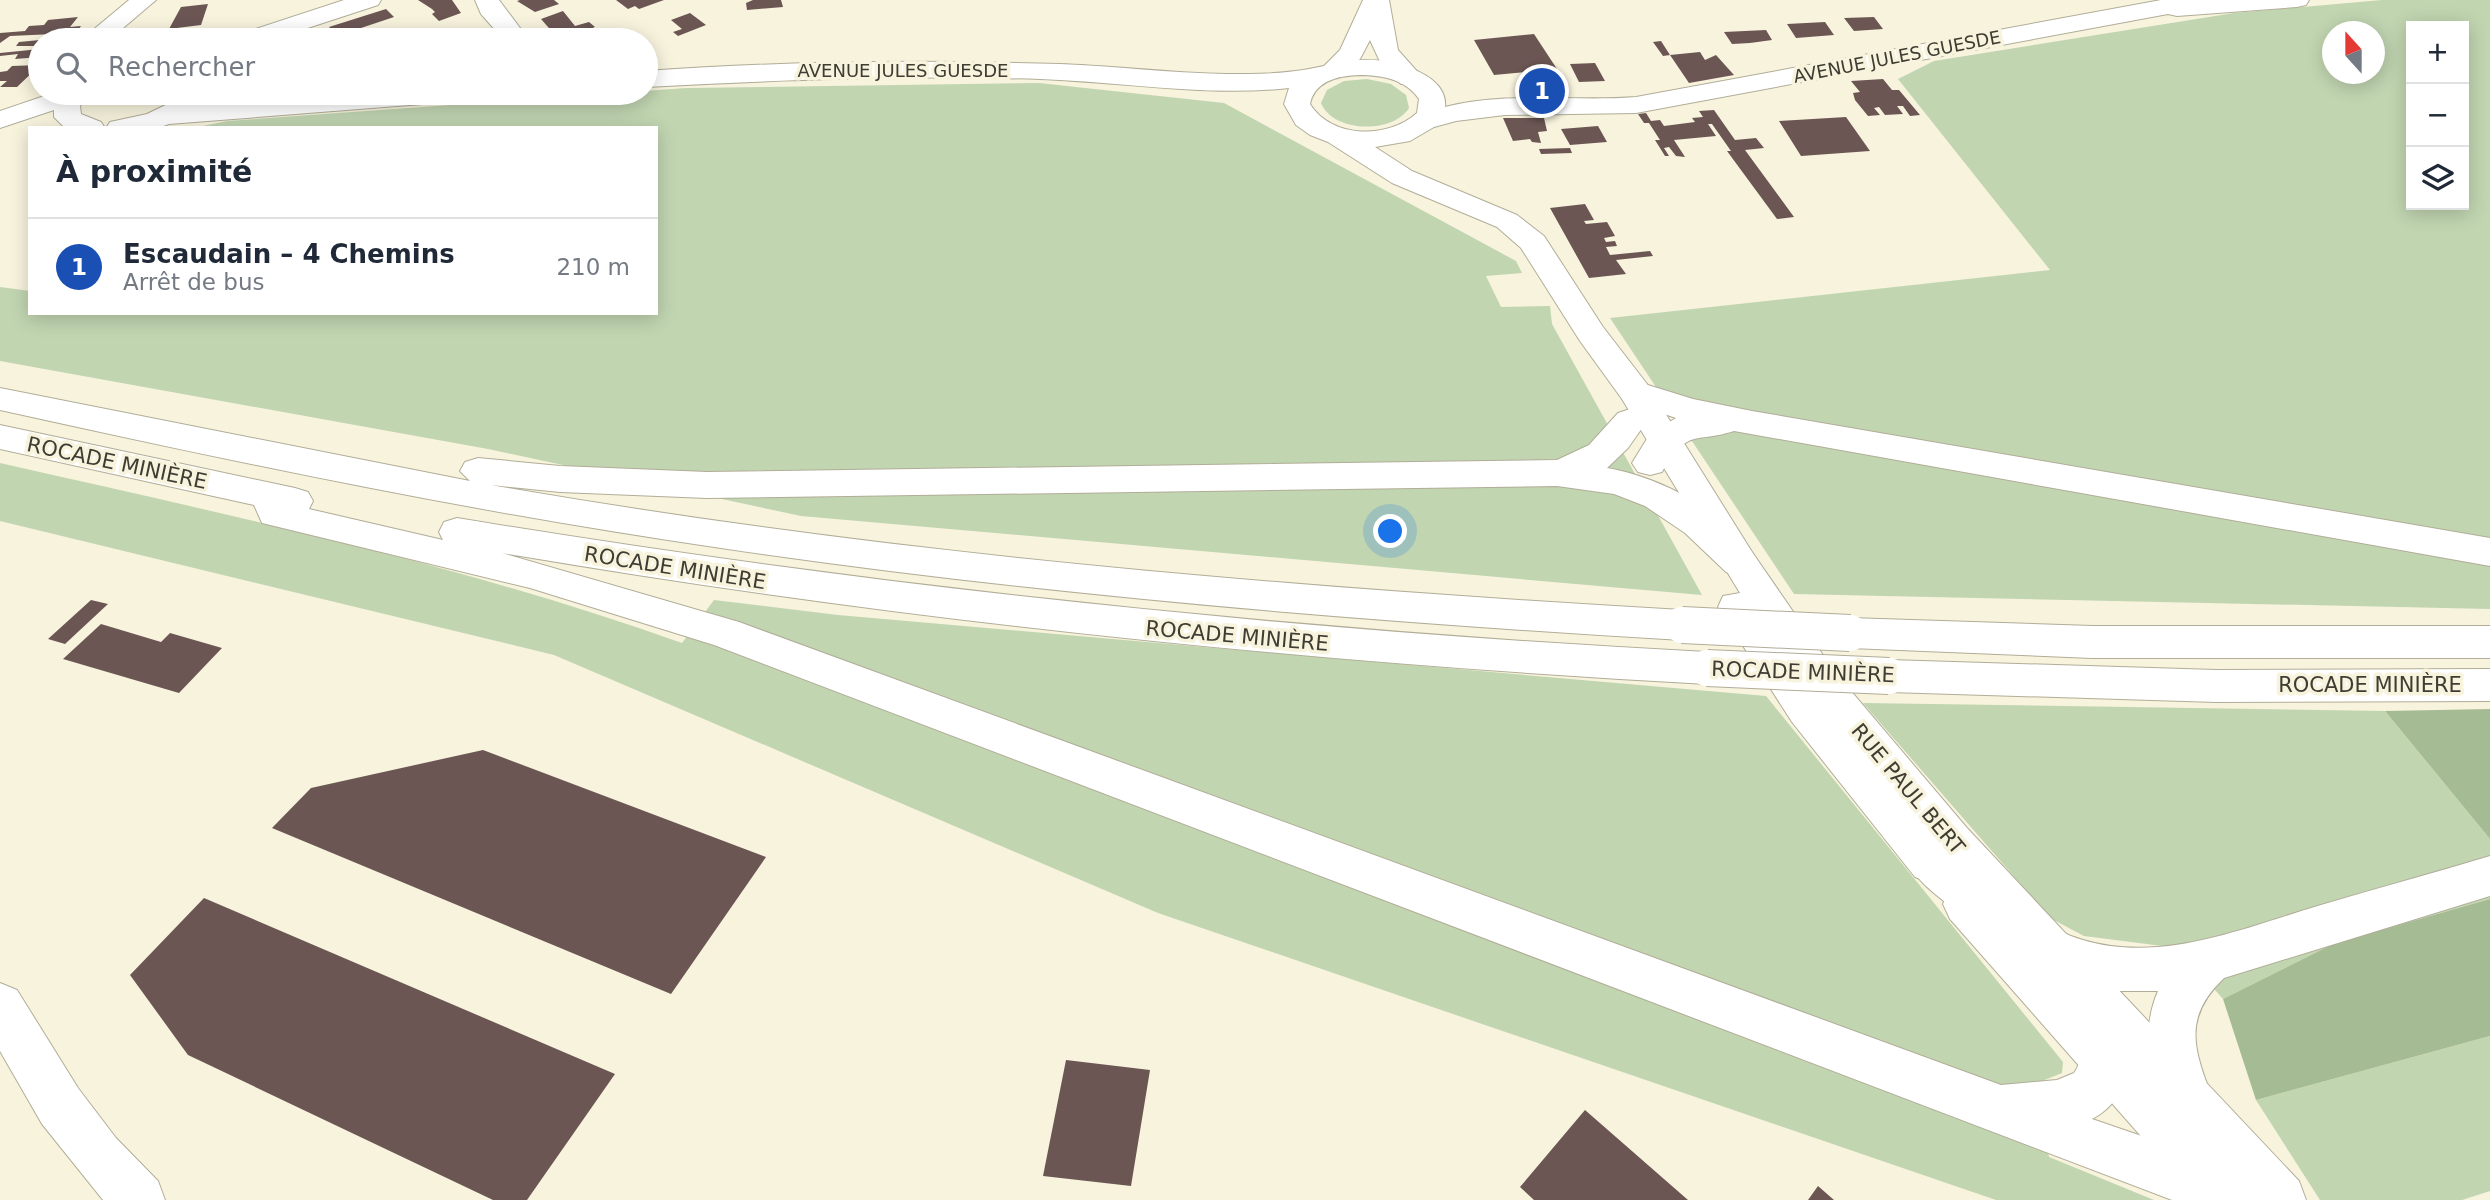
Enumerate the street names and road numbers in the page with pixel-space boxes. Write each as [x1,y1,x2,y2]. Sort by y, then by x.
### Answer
street label: AVENUE JULES GUESDE [1791,26,2002,87]
street label: AVENUE JULES GUESDE [798,60,1008,81]
street label: ROCADE MINIÈRE [25,431,210,494]
street label: ROCADE MINIÈRE [582,541,768,594]
street label: ROCADE MINIÈRE [1144,615,1330,656]
street label: ROCADE MINIÈRE [1711,656,1895,687]
street label: ROCADE MINIÈRE [2278,672,2462,697]
street label: RUE PAUL BERT [1846,719,1970,859]

